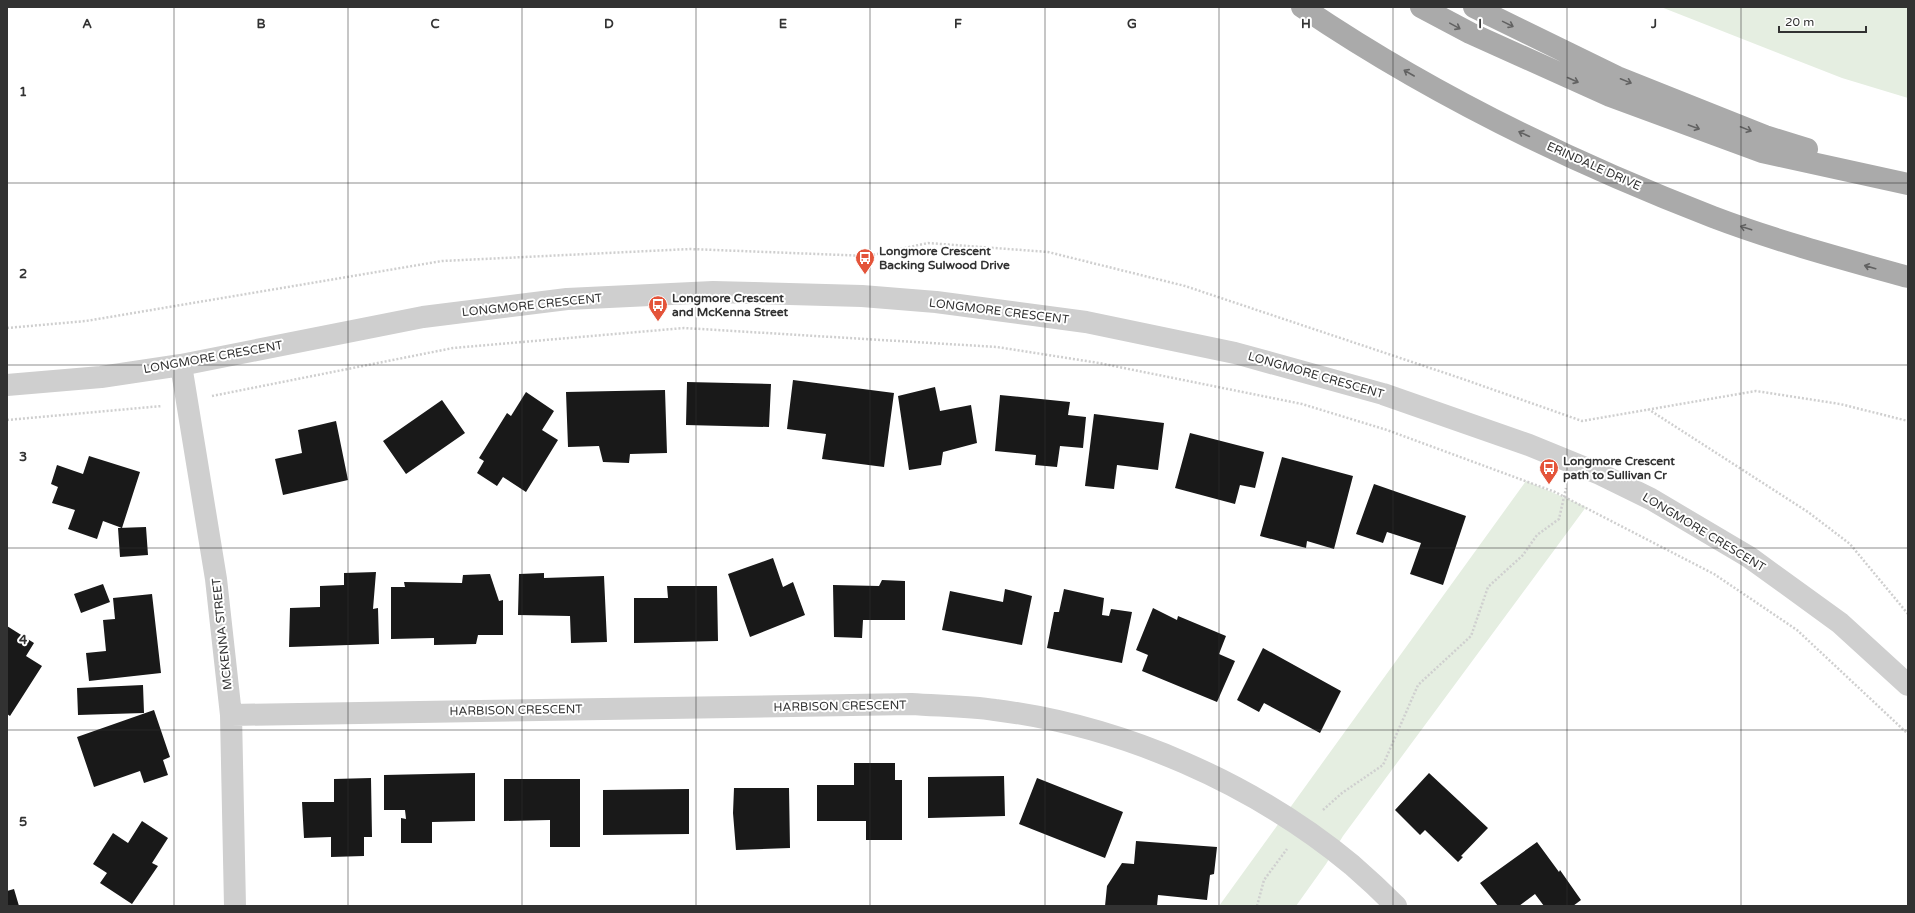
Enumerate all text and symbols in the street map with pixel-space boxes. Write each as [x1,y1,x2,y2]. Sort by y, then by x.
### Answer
scale bar [1779,8,1866,34]
text: 20 m [1785,15,1814,29]
text: A [82,16,92,32]
text: B [256,16,266,32]
text: C [430,16,440,32]
text: D [604,16,614,32]
text: E [779,16,787,32]
text: F [954,16,962,32]
text: G [1127,16,1137,32]
text: H [1301,16,1311,32]
text: I [1478,16,1482,32]
text: J [1650,16,1657,32]
one-way arrow [1502,21,1514,28]
one-way arrow [1449,22,1461,30]
one-way arrow [1403,69,1415,77]
one-way arrow [1567,77,1579,84]
one-way arrow [1619,77,1631,85]
text: 1 [19,84,27,100]
one-way arrow [1688,124,1700,132]
one-way arrow [1740,125,1752,133]
one-way arrow [1518,130,1530,137]
street label: ERINDALE DRIVE [1545,139,1644,193]
one-way arrow [1740,224,1753,231]
place label: Longmore Crescent Backing Sulwood Drive [879,244,1010,273]
bus stop icon: Longmore Crescent Backing Sulwood Drive [854,247,876,275]
one-way arrow [1864,263,1877,270]
text: 2 [19,266,27,282]
street label: LONGMORE CRESCENT [461,291,603,319]
place label: Longmore Crescent and McKenna Street [672,291,789,319]
bus stop icon: Longmore Crescent and McKenna Street [647,294,669,322]
street label: LONGMORE CRESCENT [928,295,1070,327]
street label: LONGMORE CRESCENT [142,338,284,376]
street label: LONGMORE CRESCENT [1246,349,1386,401]
text: 3 [19,449,27,465]
place label: Longmore Crescent path to Sullivan Cr [1563,454,1675,483]
bus stop icon: Longmore Crescent path to Sullivan Cr [1538,457,1560,485]
street label: LONGMORE CRESCENT [1640,490,1769,575]
street label: MCKENNA STREET [209,577,235,691]
text: 4 [19,632,28,648]
street label: HARBISON CRESCENT [773,698,907,714]
street label: HARBISON CRESCENT [449,702,583,718]
text: 5 [19,814,27,830]

